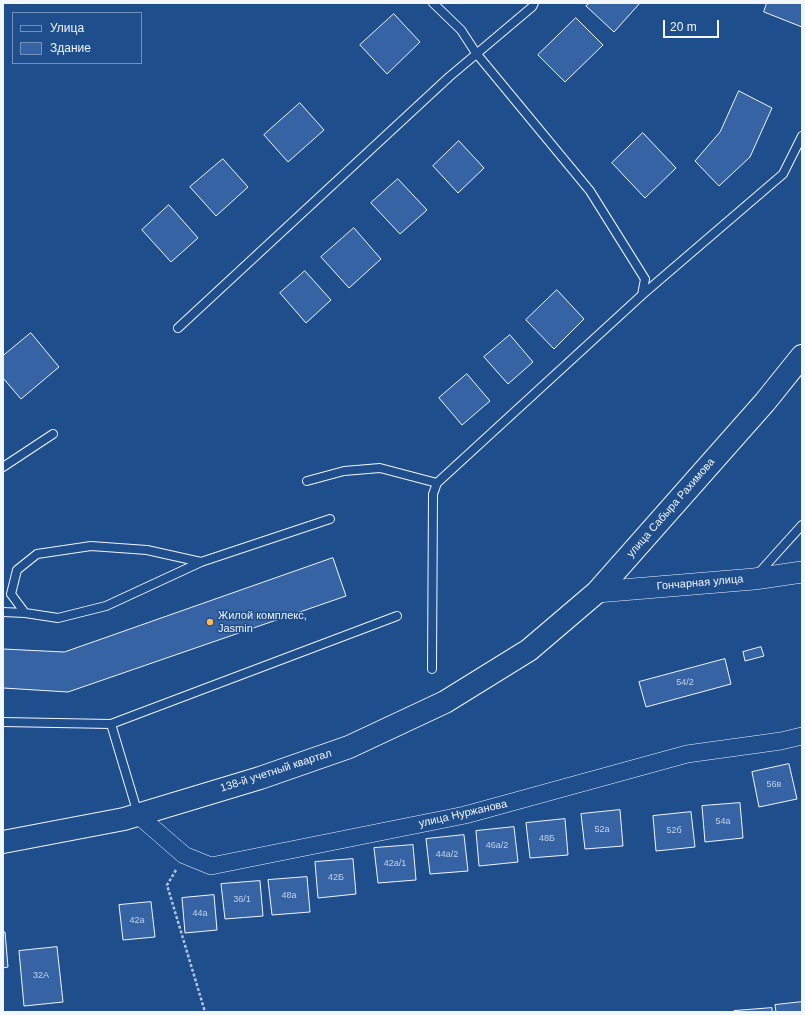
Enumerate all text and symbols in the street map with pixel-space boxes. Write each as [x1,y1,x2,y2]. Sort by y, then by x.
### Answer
legend [12,12,142,64]
scale bar [665,12,721,38]
text: 20 m [670,20,697,34]
text: Улица [50,21,84,35]
text: Здание [50,41,91,55]
street label: улица Сабыра Рахимова [624,456,718,560]
street label: Гончарная улица [656,573,744,593]
place label: Жилой комплекс, Jasmin [218,609,307,635]
marker: Жилой комплекс, Jasmin [205,617,215,627]
house number: 54/2 [676,678,694,688]
street label: 138-й учетный квартал [219,747,333,795]
house number: 56в [767,780,781,790]
street label: улица Нуржанова [418,797,508,831]
house number: 54а [715,817,731,827]
house number: 52а [594,825,610,835]
house number: 52б [666,826,682,836]
house number: 48Б [539,834,555,844]
house number: 46а/2 [486,841,508,851]
house number: 44а/2 [436,850,458,860]
house number: 42а/1 [384,859,406,869]
house number: 42Б [328,873,344,883]
house number: 48а [281,891,297,901]
house number: 36/1 [233,895,251,905]
house number: 44а [192,909,208,919]
house number: 42а [129,916,145,926]
house number: 32А [33,971,49,981]

